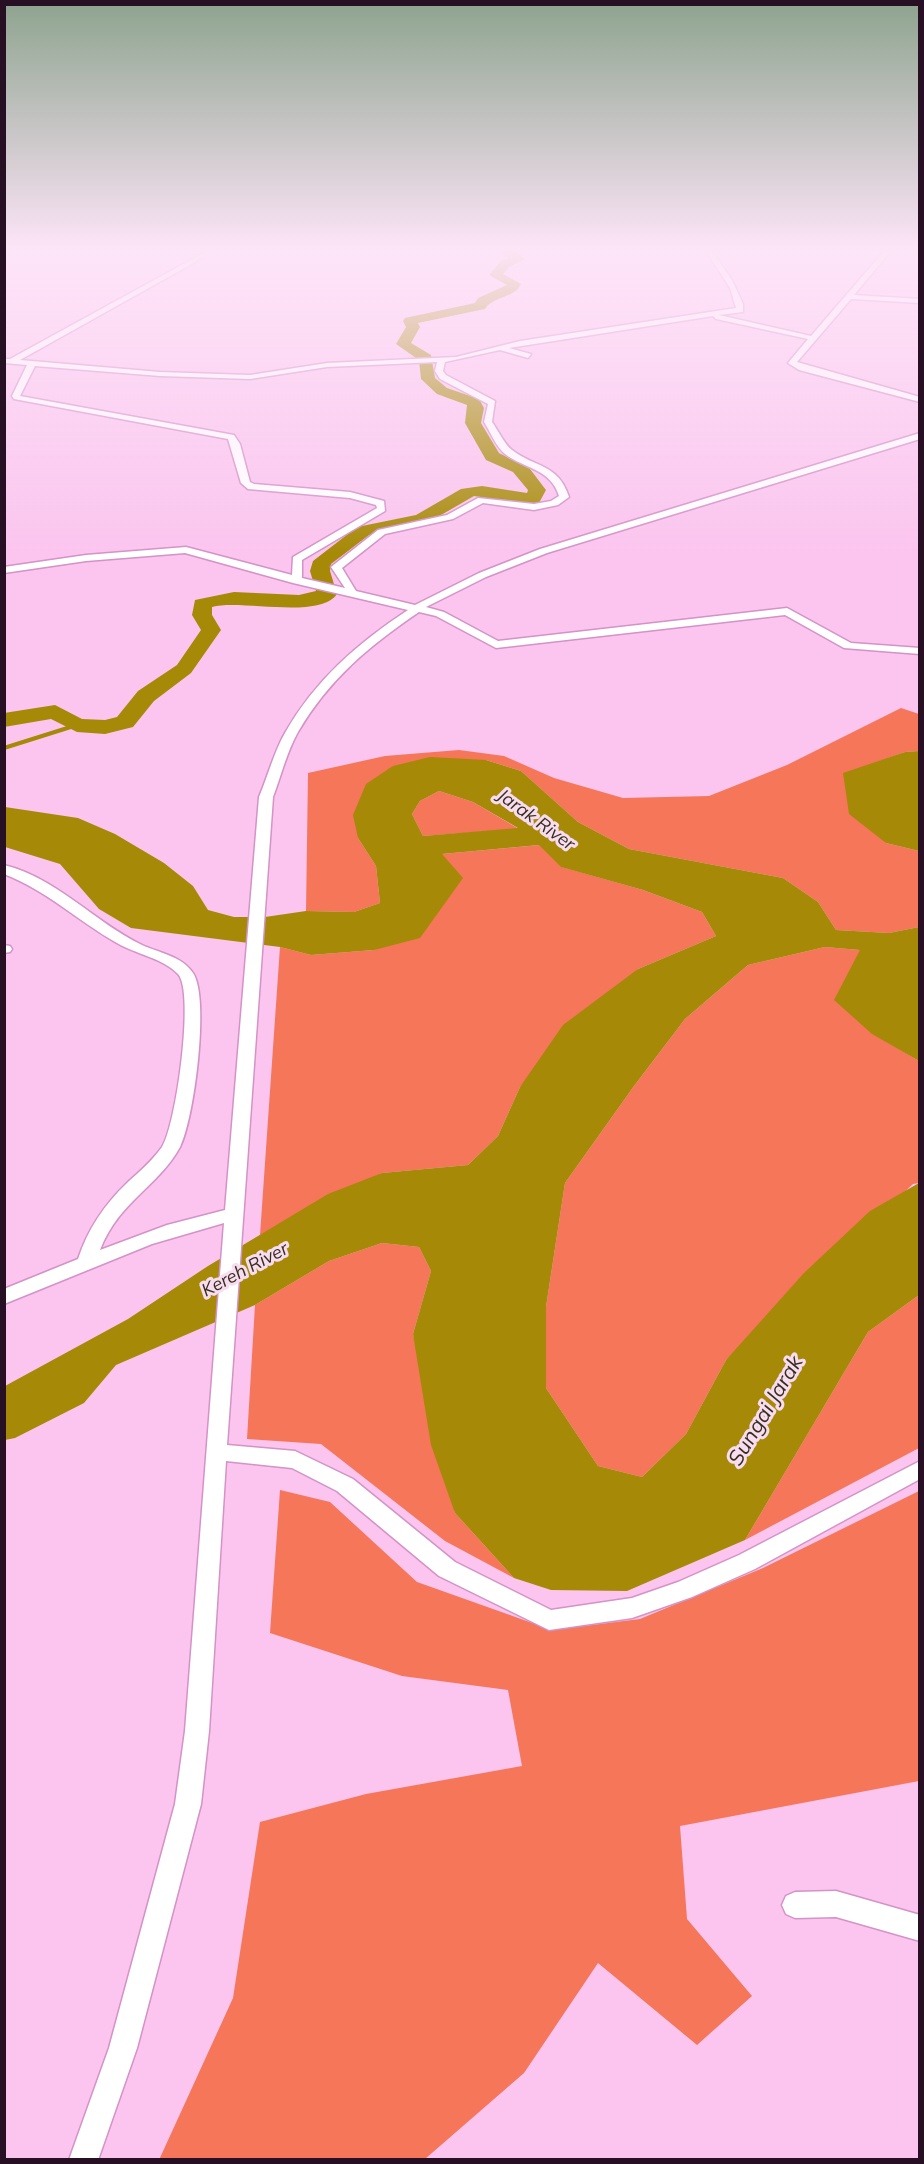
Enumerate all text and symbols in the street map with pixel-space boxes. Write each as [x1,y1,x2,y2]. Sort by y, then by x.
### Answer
water label: Jarak River [493,785,579,855]
water label: Kereh River [198,1238,292,1302]
water label: Sungai Jarak [723,1351,809,1471]

